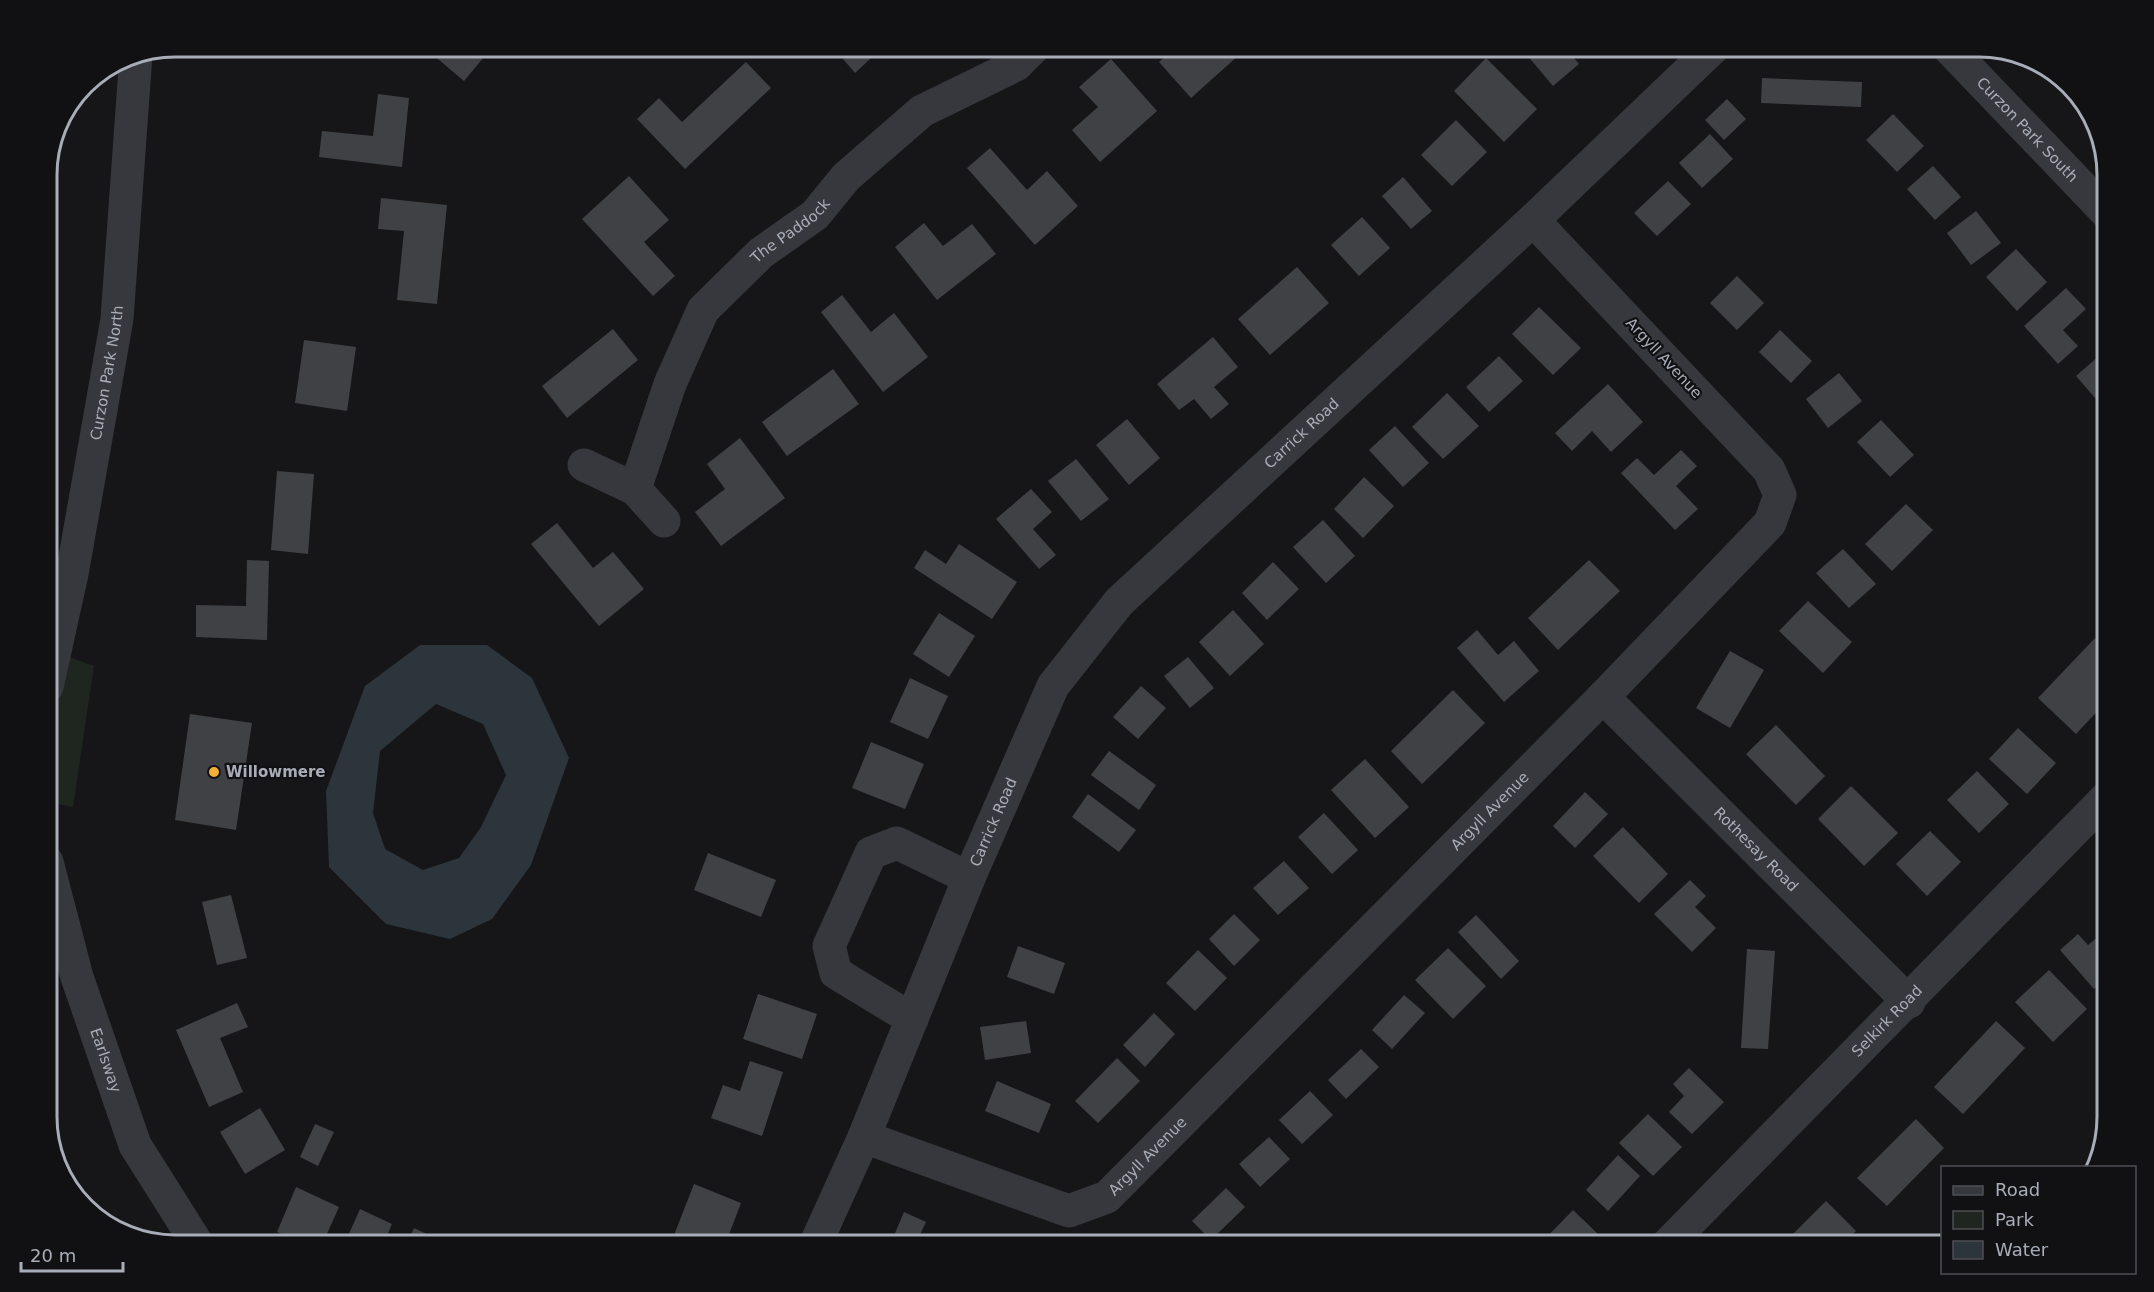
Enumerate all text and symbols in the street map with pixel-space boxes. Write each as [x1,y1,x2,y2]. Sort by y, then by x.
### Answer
street label: Curzon Park South [1973,74,2082,186]
street label: The Paddock [746,195,834,268]
street label: Curzon Park North [87,305,127,442]
street label: Argyll Avenue [1622,314,1706,402]
street label: Carrick Road [1261,395,1343,472]
place label: Willowmere [226,763,326,781]
marker: Willowmere [207,765,221,779]
street label: Argyll Avenue [1447,768,1533,854]
street label: Carrick Road [966,775,1021,869]
street label: Rothesay Road [1710,804,1802,895]
street label: Selkirk Road [1848,981,1926,1060]
street label: Earlsway [86,1026,125,1095]
street label: Argyll Avenue [1105,1113,1190,1199]
legend [1941,1166,2136,1274]
text: Road [1995,1179,2040,1200]
text: Park [1995,1209,2034,1230]
scale bar [21,1235,123,1273]
text: Water [1995,1239,2049,1260]
text: 20 m [30,1245,76,1266]

